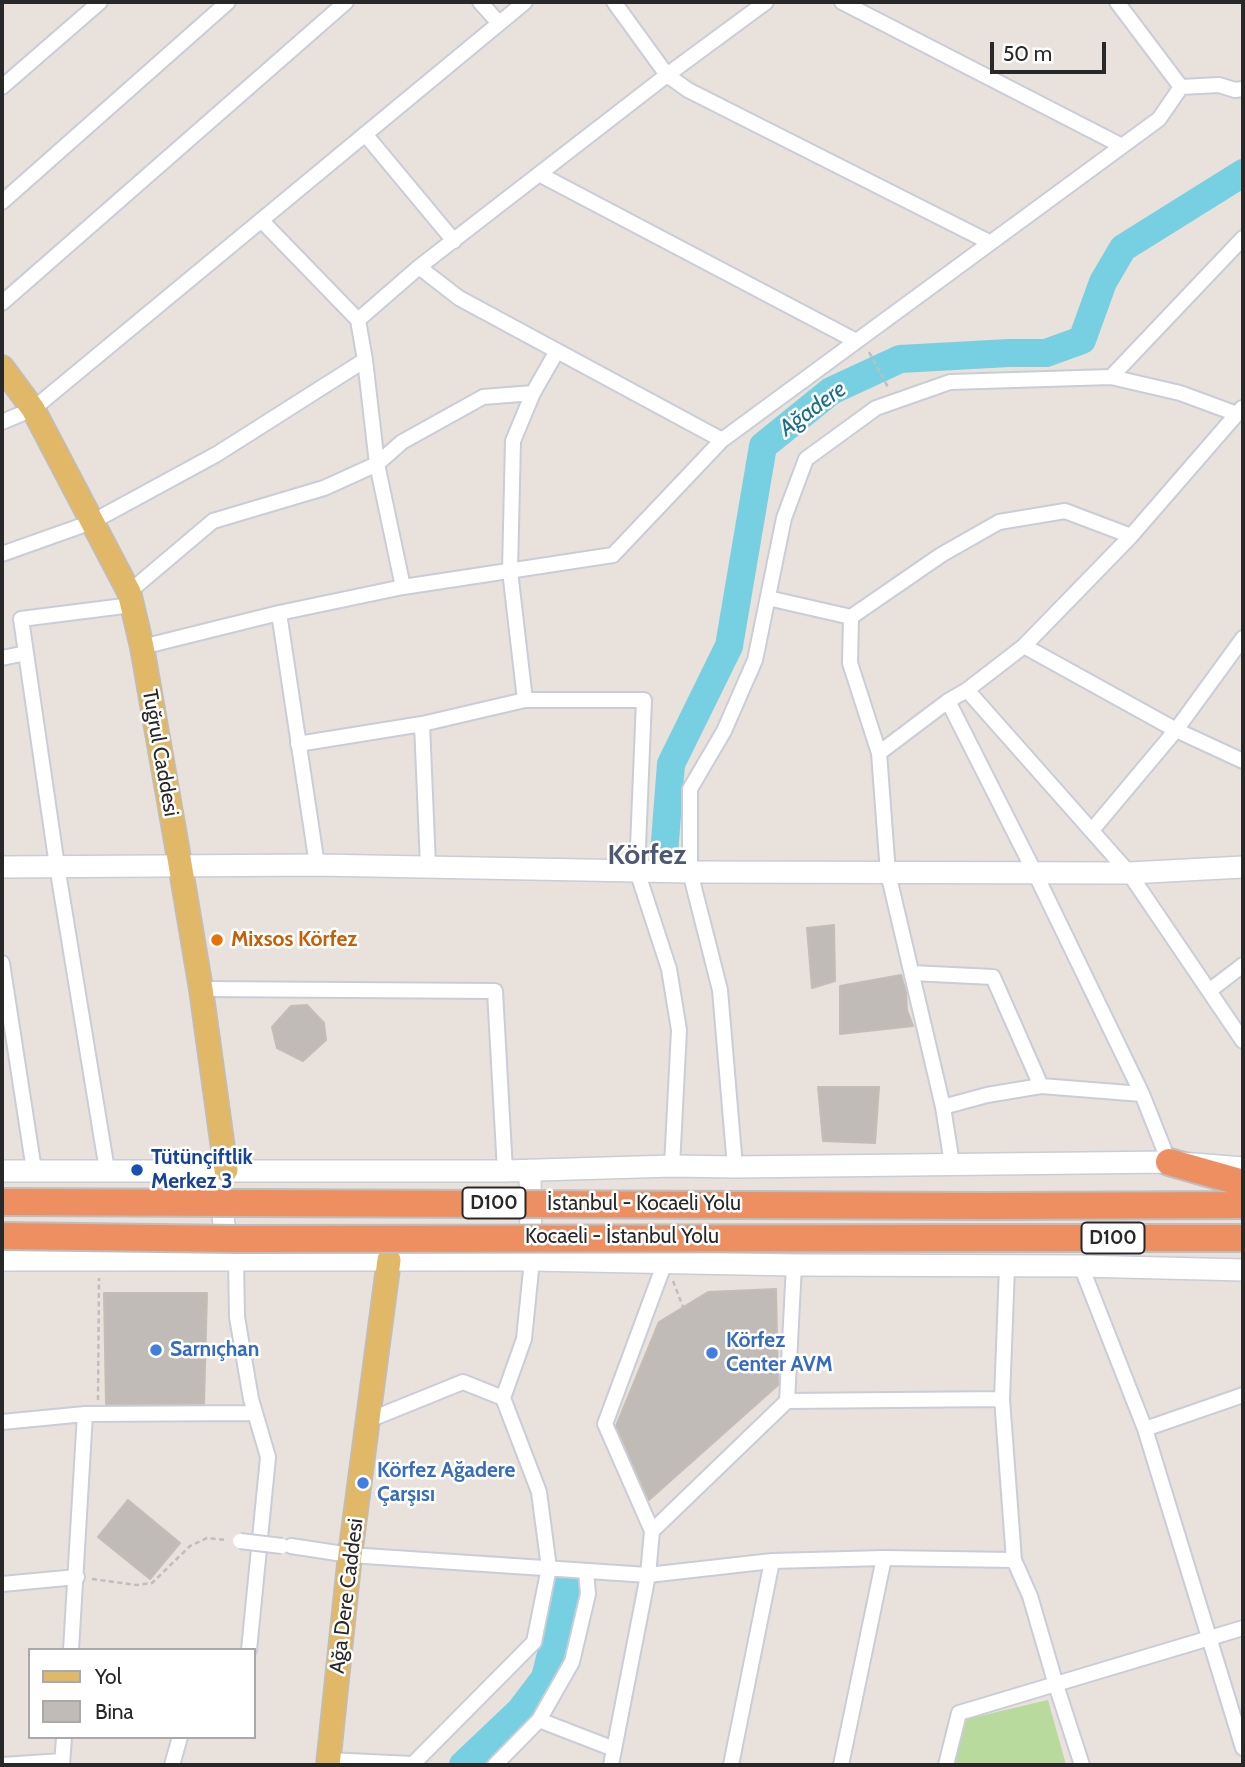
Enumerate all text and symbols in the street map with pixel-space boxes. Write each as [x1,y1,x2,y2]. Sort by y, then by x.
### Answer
scale bar [993,28,1108,72]
text: 50 m [1003,41,1052,66]
water label: Ağadere [774,376,852,442]
street label: Tuğrul Caddesi [136,688,184,818]
district label: Körfez [608,839,686,873]
place label: Mixsos Körfez [231,927,357,953]
marker: Mixsos Körfez [209,932,225,948]
place label: Tütünçiftlik Merkez 3 [151,1145,253,1195]
marker: Tütünçiftlik Merkez 3 [129,1162,145,1178]
road number: D100 [462,1188,526,1218]
street label: İstanbul - Kocaeli Yolu [547,1191,741,1217]
road number: D100 [1082,1222,1144,1254]
street label: Kocaeli - İstanbul Yolu [525,1224,719,1250]
place label: Körfez Center AVM [726,1328,833,1378]
place label: Sarnıçhan [170,1337,259,1363]
marker: Sarnıçhan [148,1342,164,1358]
marker: Körfez Center AVM [704,1345,720,1361]
place label: Körfez Ağadere Çarşısı [377,1458,515,1508]
marker: Körfez Ağadere Çarşısı [355,1475,371,1491]
street label: Ağa Dere Caddesi [325,1517,369,1675]
legend [28,1648,256,1739]
text: Yol [95,1664,122,1689]
text: Bina [95,1699,134,1724]

